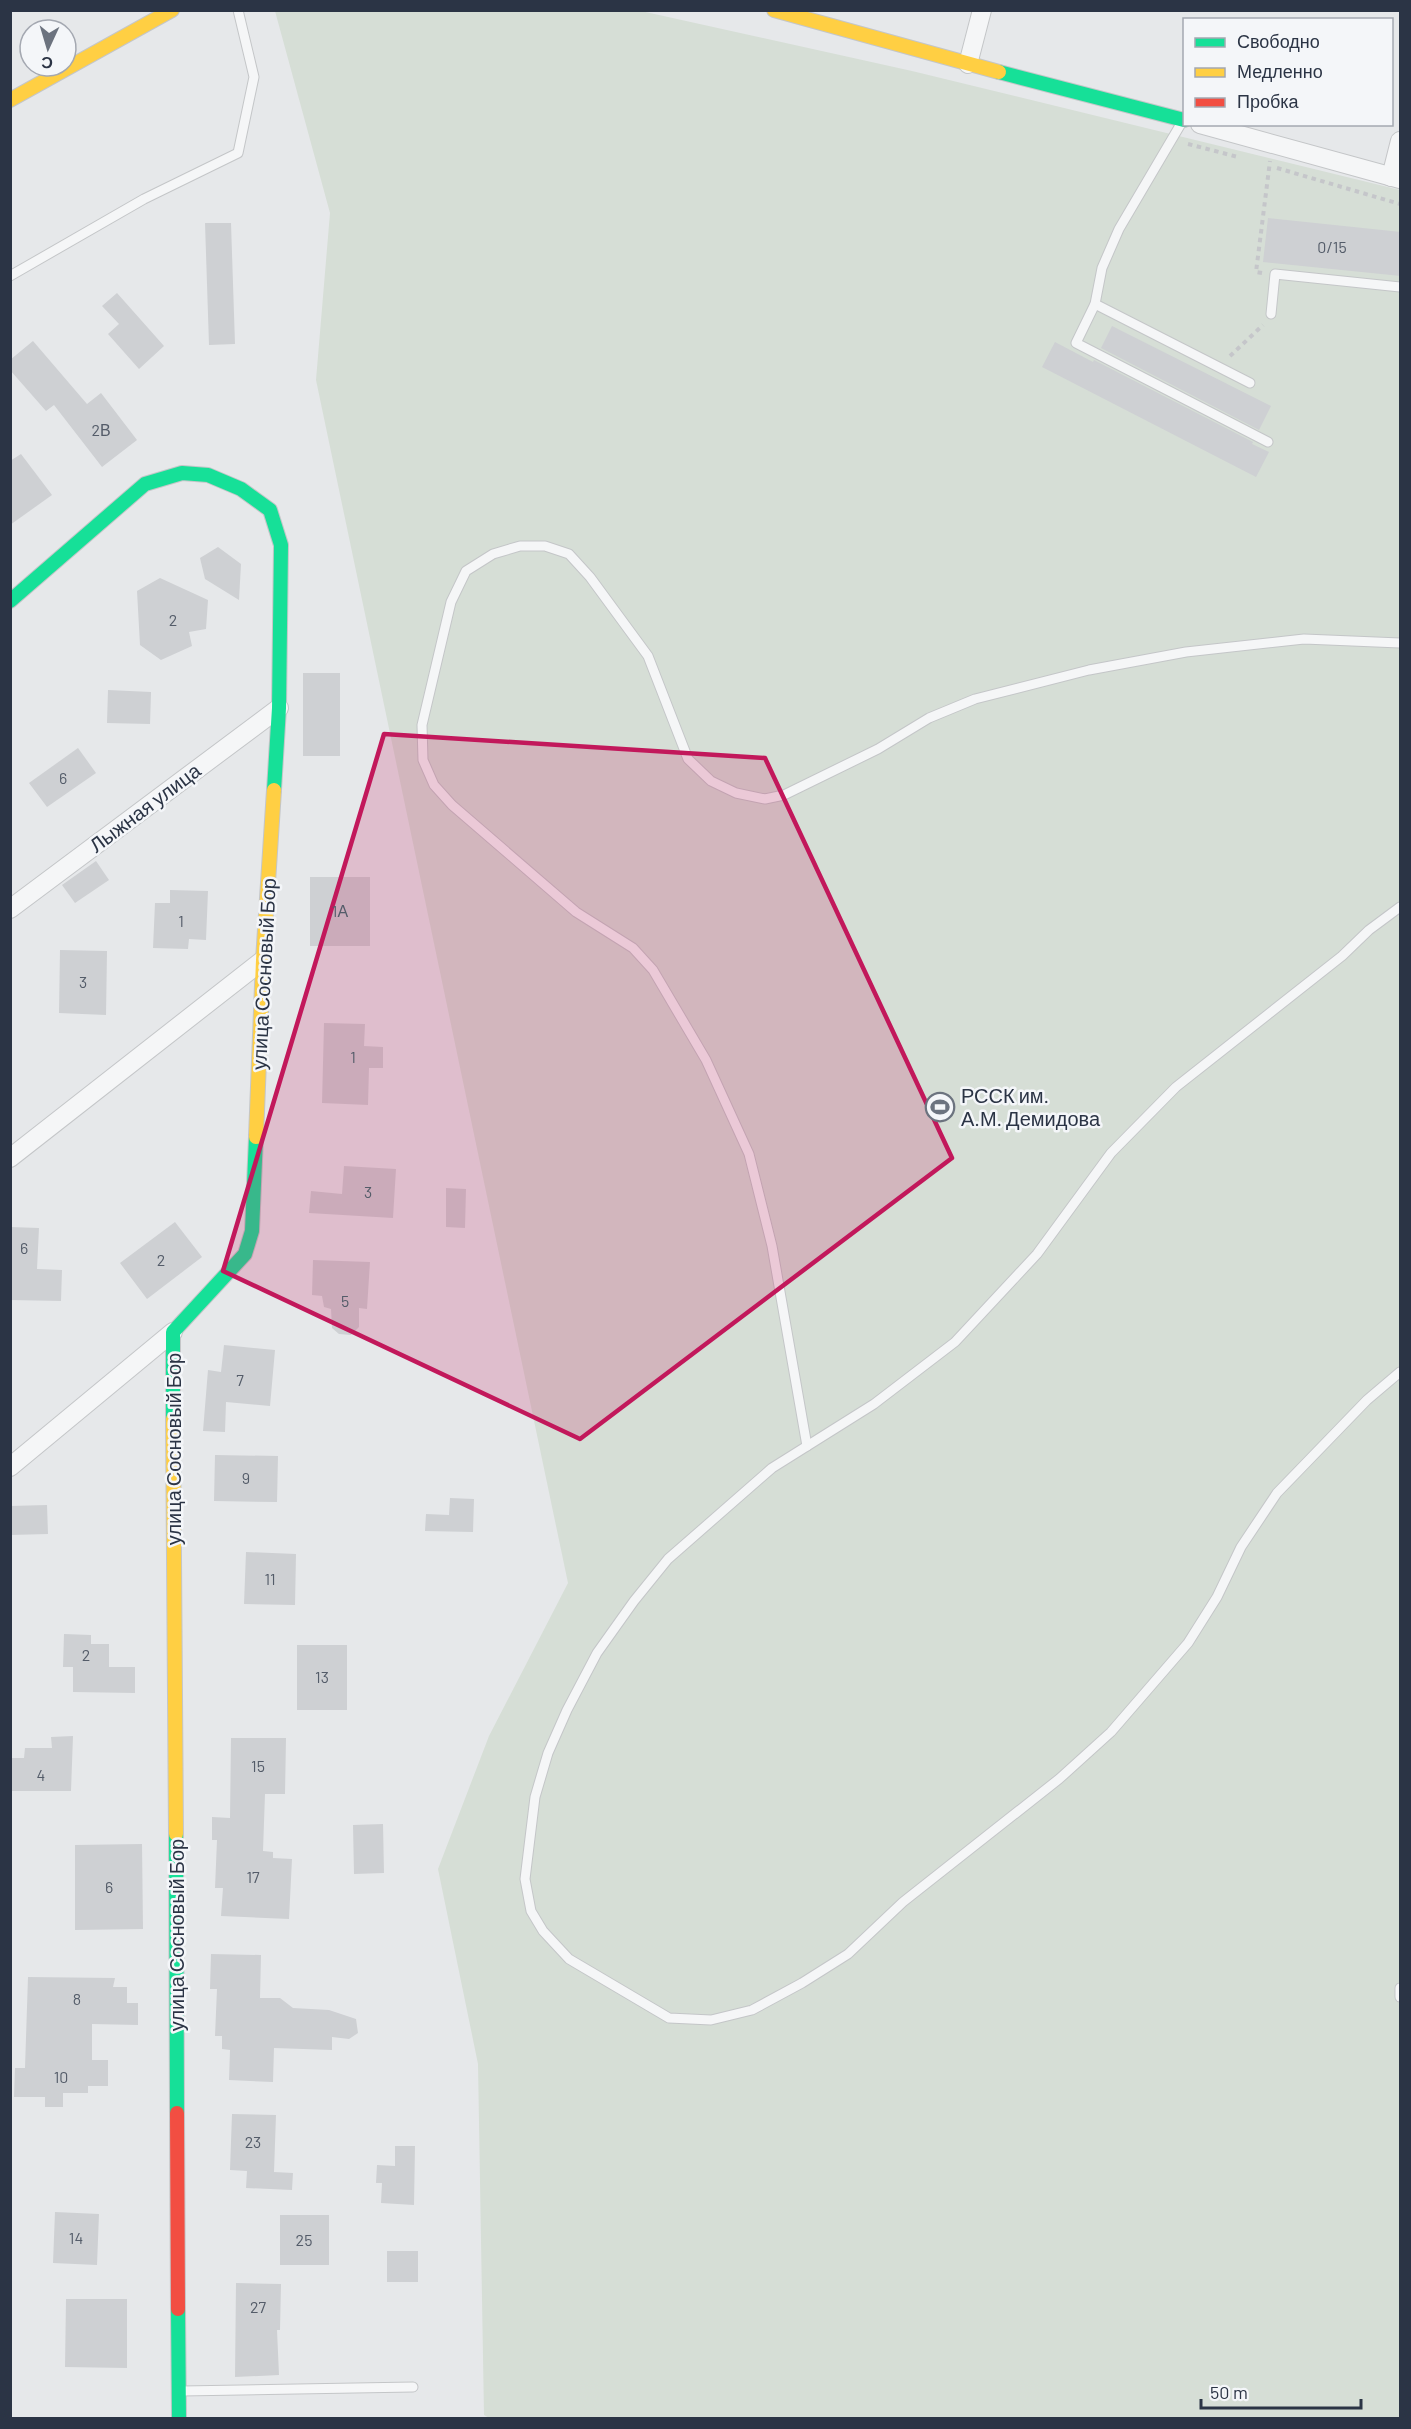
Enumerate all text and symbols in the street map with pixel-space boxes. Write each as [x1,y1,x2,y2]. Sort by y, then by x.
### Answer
north arrow [18,18,78,78]
legend [1183,18,1393,126]
text: Свободно [1237,30,1320,52]
text: С [40,54,53,73]
text: Медленно [1237,60,1323,82]
text: Пробка [1237,90,1300,112]
house number: 0/15 [1317,237,1347,256]
house number: 2В [91,420,111,439]
house number: 2 [169,610,177,629]
street label: Лыжная улица [84,757,205,857]
house number: 6 [59,768,67,787]
street label: улица Сосновый Бор [246,877,280,1071]
house number: 1А [332,901,348,920]
house number: 1 [178,911,184,930]
house number: 3 [79,972,87,991]
house number: 1 [350,1047,356,1066]
place label: РССК им. А.М. Демидова [961,1083,1101,1130]
sports icon: РССК им. А.М. Демидова [924,1091,956,1123]
house number: 3 [364,1182,372,1201]
house number: 6 [20,1238,28,1257]
house number: 2 [157,1250,165,1269]
house number: 5 [341,1291,349,1310]
street label: улица Сосновый Бор [161,1353,185,1545]
house number: 7 [236,1370,244,1389]
house number: 9 [242,1468,250,1487]
house number: 11 [264,1569,276,1588]
house number: 2 [82,1645,90,1664]
house number: 13 [315,1667,329,1686]
house number: 15 [251,1756,265,1775]
house number: 4 [37,1765,45,1784]
street label: улица Сосновый Бор [164,1839,188,2031]
house number: 17 [246,1867,260,1886]
house number: 6 [105,1877,113,1896]
house number: 8 [73,1989,81,2008]
house number: 10 [54,2067,68,2086]
house number: 23 [245,2132,261,2151]
house number: 14 [69,2228,83,2247]
house number: 25 [296,2230,312,2249]
house number: 27 [250,2297,266,2316]
scale bar [1201,2372,1362,2410]
text: 50 m [1210,2381,1248,2403]

